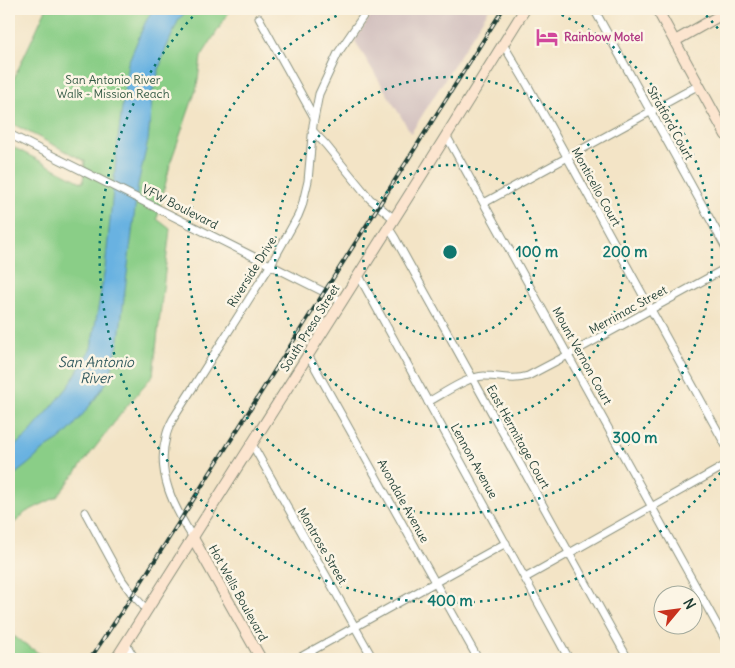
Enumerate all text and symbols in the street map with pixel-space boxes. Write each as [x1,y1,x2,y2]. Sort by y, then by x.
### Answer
hotel icon: Rainbow Motel [534,24,560,50]
place label: Rainbow Motel [564,29,643,44]
park label: San Antonio River Walk - Mission Reach [56,72,170,101]
street label: Stratford Court [644,83,697,162]
street label: Monticello Court [569,145,624,229]
street label: VFW Boulevard [140,181,221,232]
street label: Riverside Drive [224,234,279,310]
text: 100 m [516,242,558,261]
text: 200 m [603,242,647,261]
centre of rings [441,243,459,261]
street label: South Presa Street [277,281,342,374]
street label: Merrimac Street [586,282,669,337]
street label: Mount Vernon Court [549,304,616,407]
water label: San Antonio River [58,353,135,387]
street label: East Hermitage Court [484,382,553,491]
street label: Lennon Avenue [448,421,501,501]
text: 300 m [613,428,658,447]
street label: Avondale Avenue [374,456,433,545]
street label: Montrose Street [295,505,350,587]
street label: Hot Wells Boulevard [206,542,271,644]
north arrow [652,586,702,636]
text: 400 m [427,591,473,610]
text: N [679,595,700,612]

